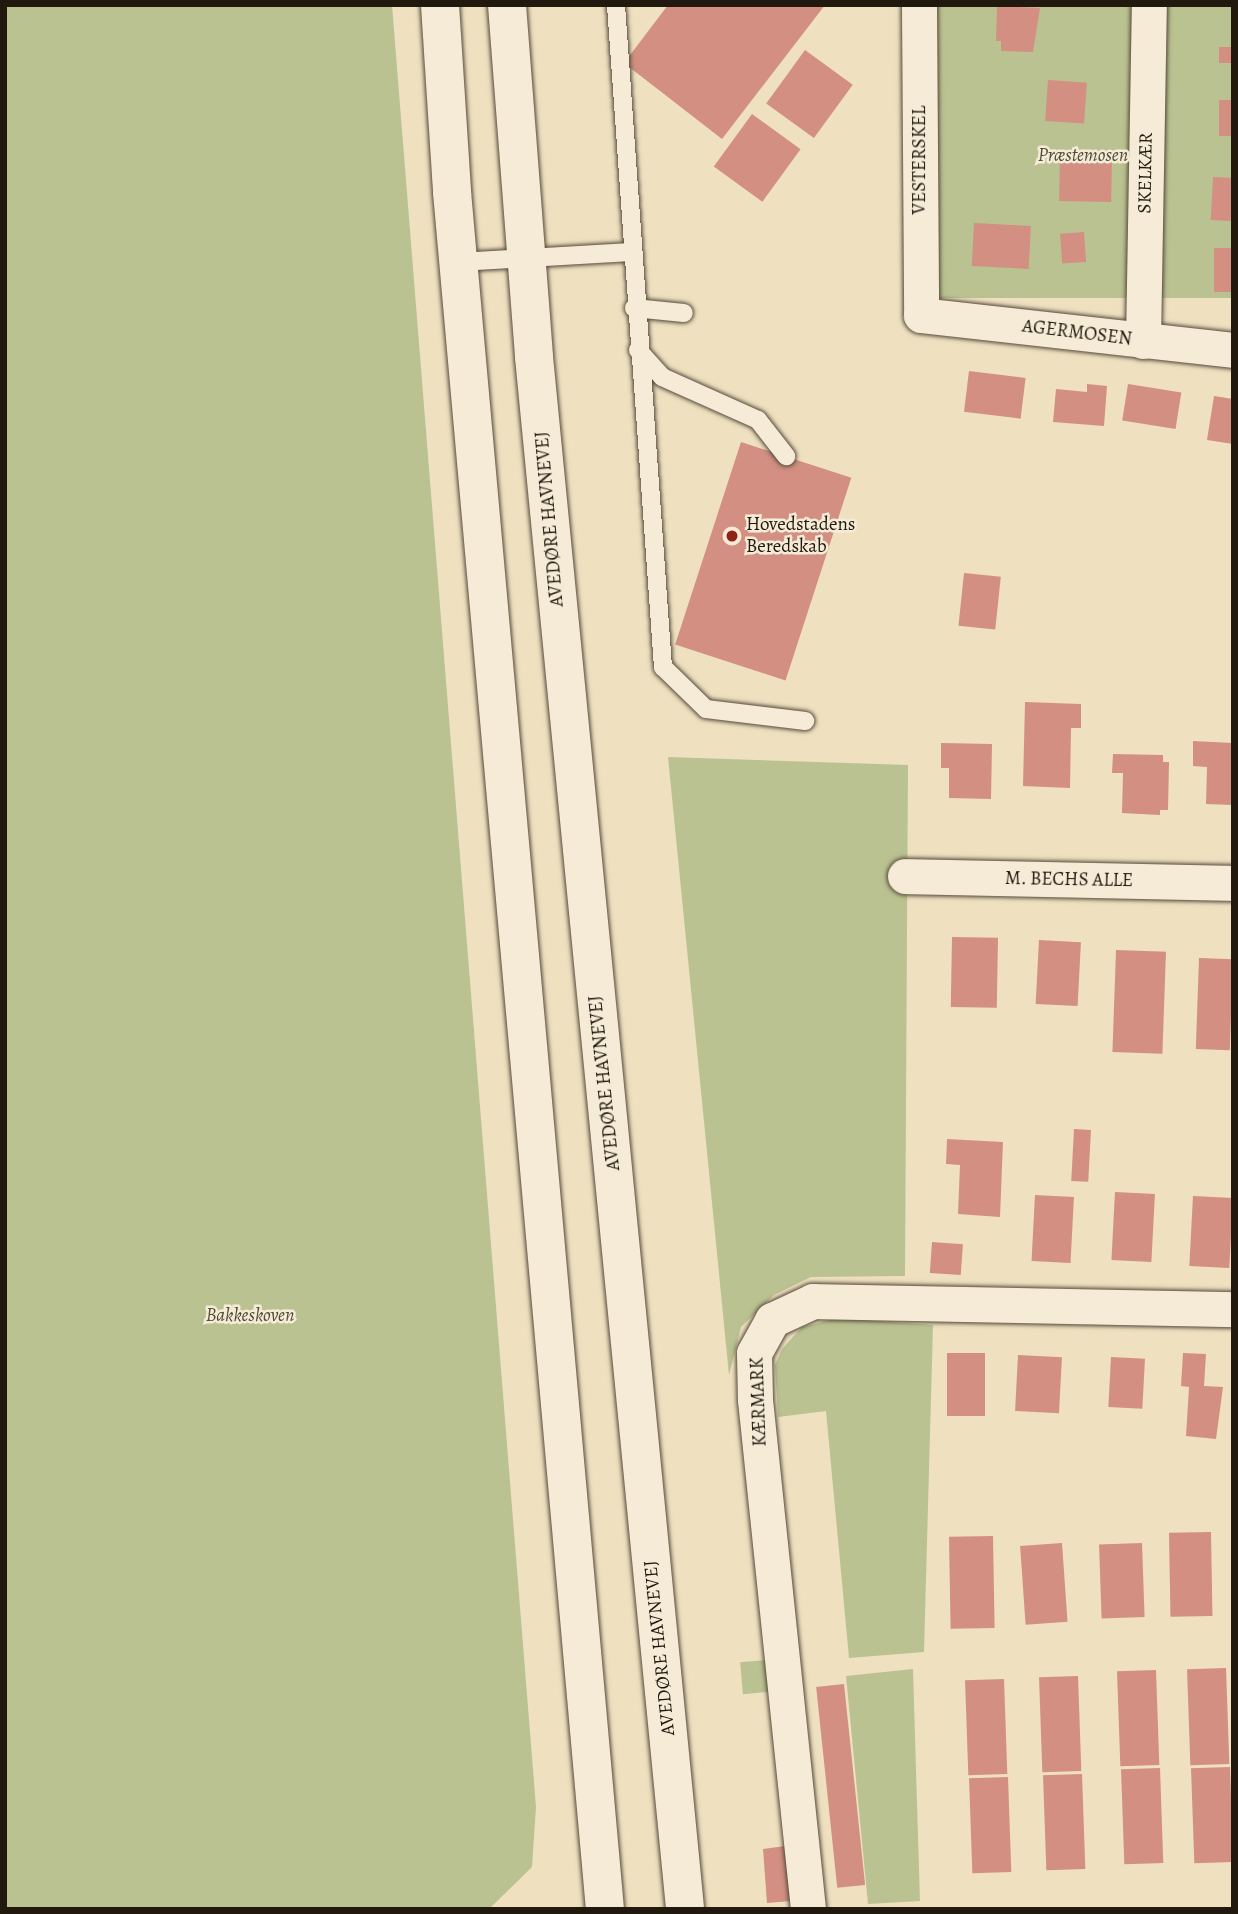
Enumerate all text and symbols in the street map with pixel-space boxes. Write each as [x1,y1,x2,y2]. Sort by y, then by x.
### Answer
street label: VESTERSKEL [909,106,931,214]
street label: SKELKÆR [1134,132,1158,214]
park label: Præstemosen [1038,145,1128,167]
street label: AGERMOSEN [1021,315,1133,351]
street label: AVEDØRE HAVNEVEJ [531,430,569,608]
place label: Hovedstadens Beredskab [746,514,855,558]
marker: Hovedstadens Beredskab [724,528,740,544]
street label: M. BECHS ALLE [1004,867,1134,893]
street label: AVEDØRE HAVNEVEJ [584,994,626,1172]
park label: Bakkeskoven [206,1305,294,1327]
street label: KÆRMARK [746,1357,772,1447]
street label: AVEDØRE HAVNEVEJ [639,1559,681,1737]

